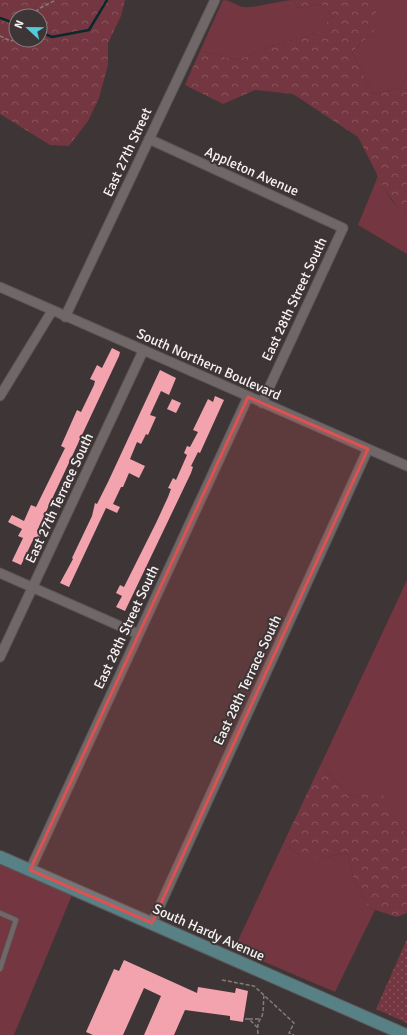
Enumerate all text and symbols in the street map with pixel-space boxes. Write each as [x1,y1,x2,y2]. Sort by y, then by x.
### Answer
north arrow [8,8,48,48]
text: N [12,18,27,30]
street label: East 27th Street [99,105,156,199]
street label: Appleton Avenue [202,143,301,200]
street label: East 28th Street South [258,235,331,364]
street label: South Northern Boulevard [134,325,284,404]
street label: East 27th Terrace South [22,430,97,566]
street label: East 28th Street South [90,563,163,692]
street label: East 28th Terrace South [210,612,285,748]
street label: South Hardy Avenue [150,900,267,965]

